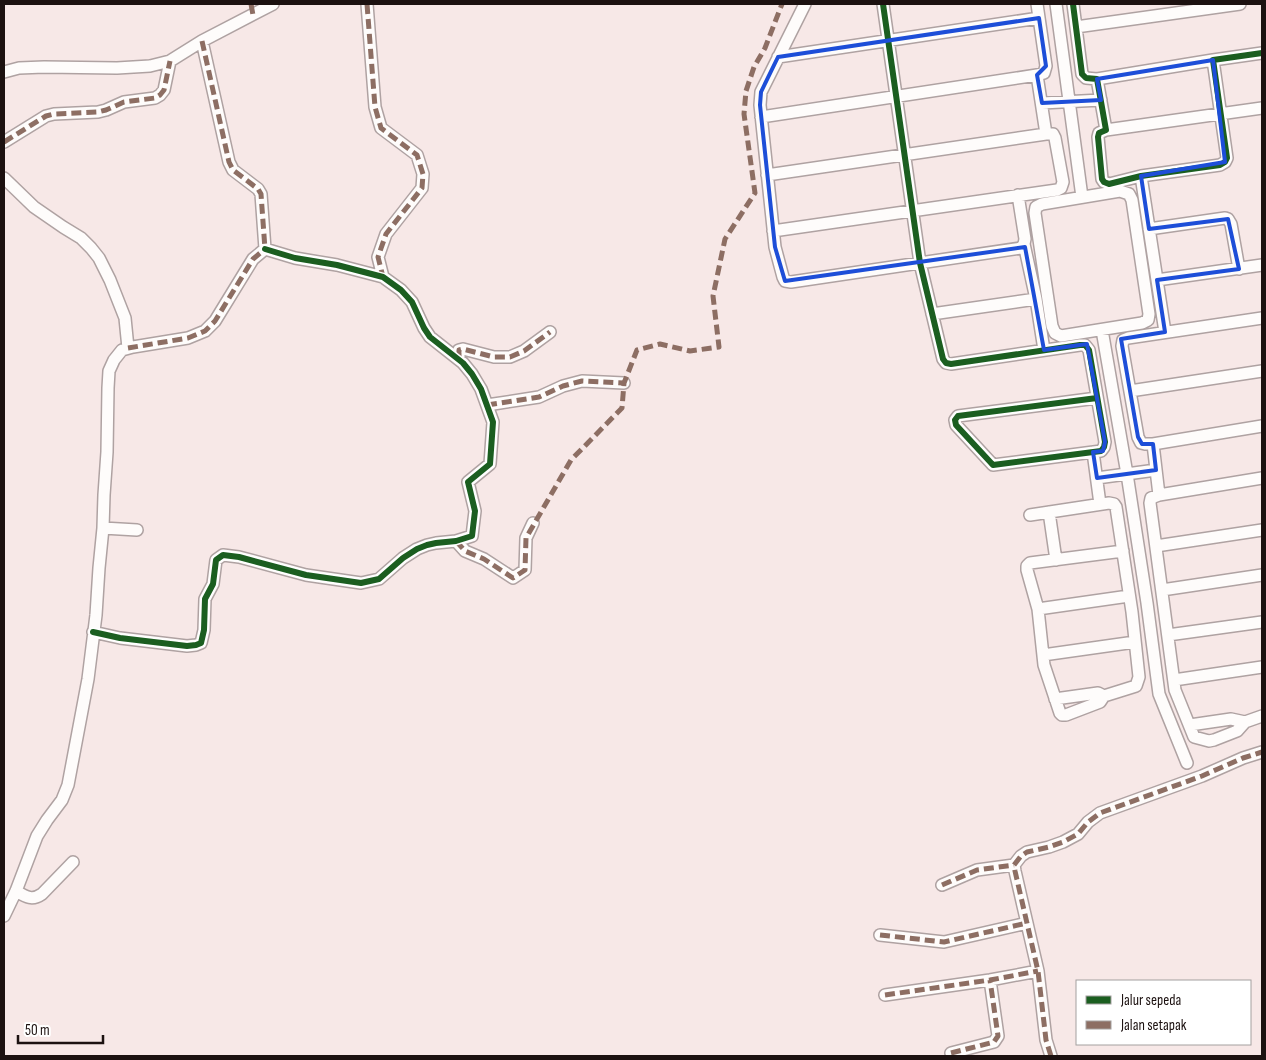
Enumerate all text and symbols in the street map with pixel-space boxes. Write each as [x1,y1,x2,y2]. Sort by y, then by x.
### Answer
legend [1076,980,1251,1045]
text: Jalur sepeda [1120,991,1182,1010]
scale bar [18,1012,102,1044]
text: Jalan setapak [1120,1016,1187,1035]
text: 50 m [25,1021,50,1040]

